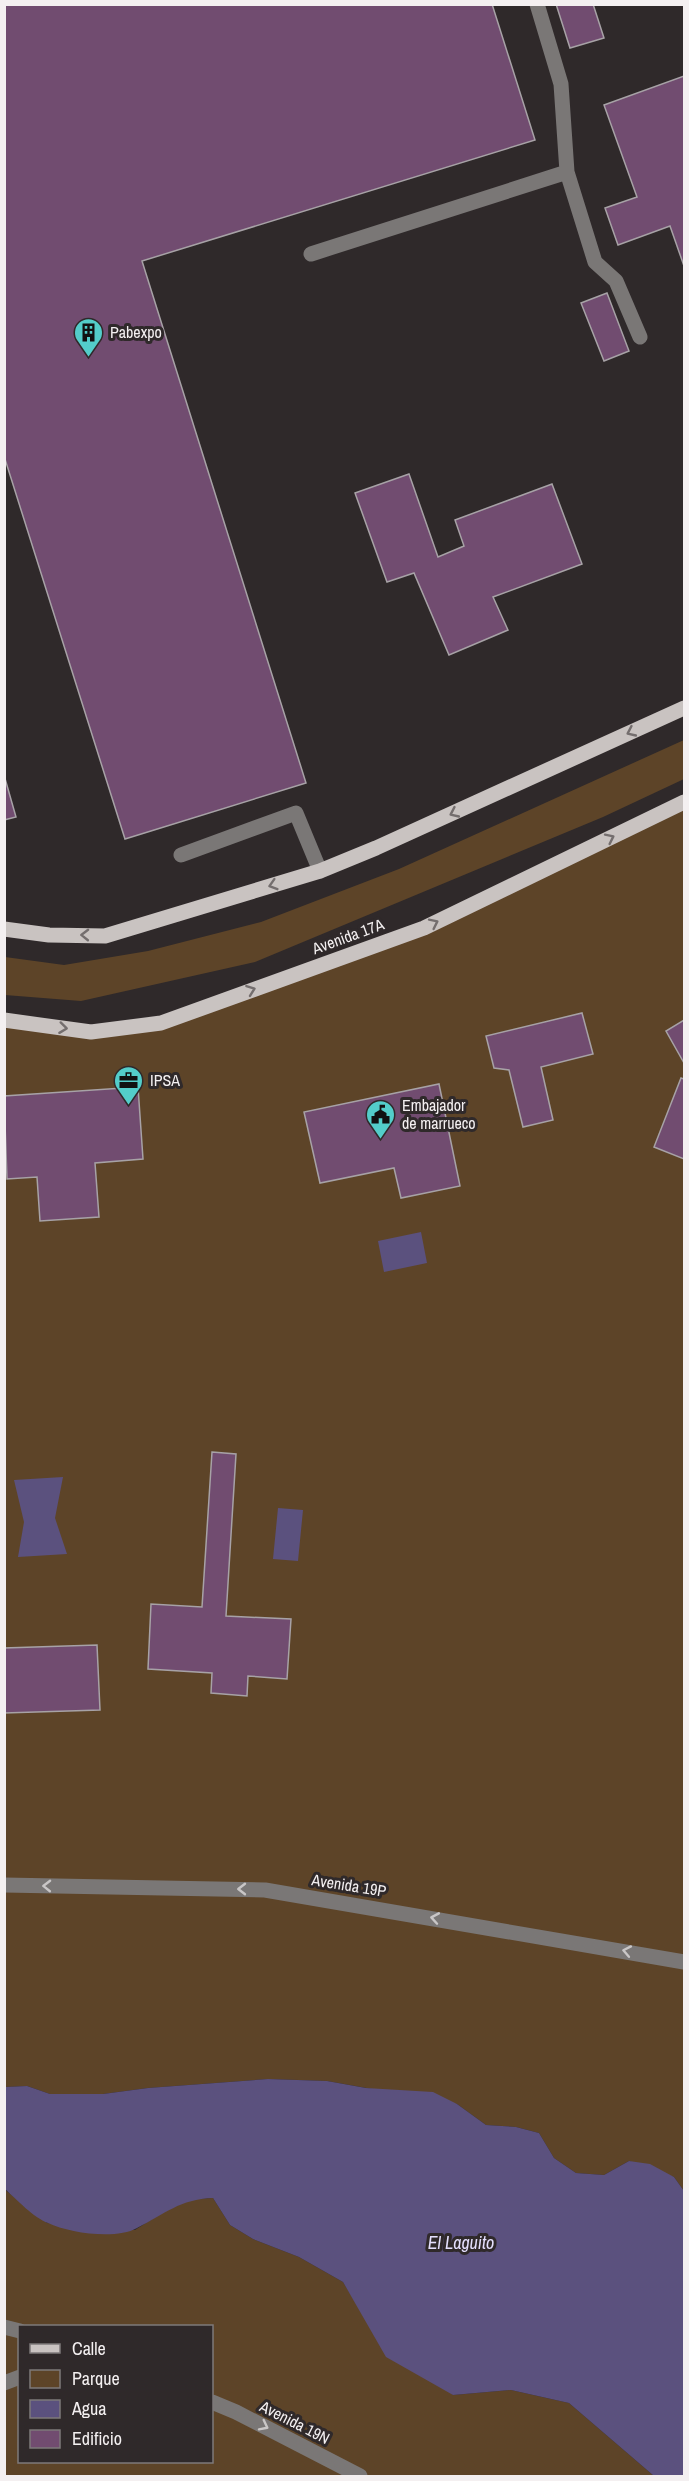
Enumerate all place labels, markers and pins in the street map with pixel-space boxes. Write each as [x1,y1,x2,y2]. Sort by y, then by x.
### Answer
building icon: Pabexpo [73,316,105,358]
place label: Pabexpo [110,321,162,343]
office icon: IPSA [113,1064,145,1106]
place label: IPSA [150,1069,180,1091]
place label: Embajador de marrueco [402,1094,476,1134]
public building icon: Embajador de marrueco [365,1098,397,1140]

